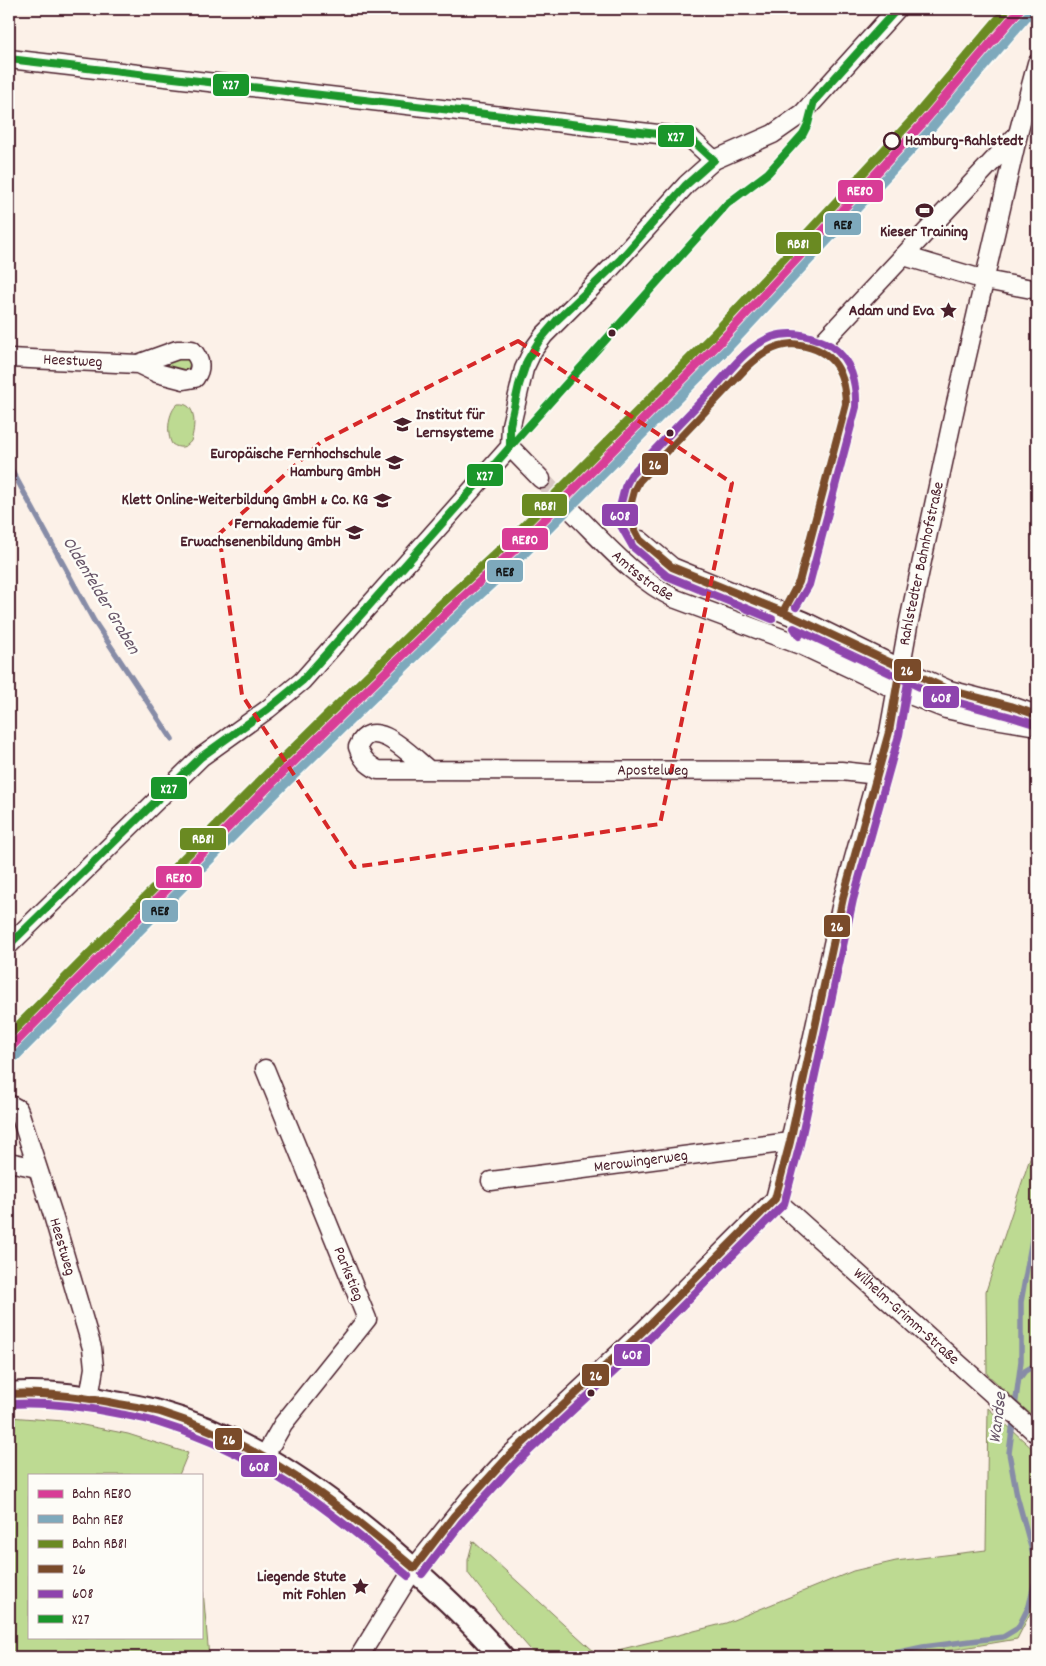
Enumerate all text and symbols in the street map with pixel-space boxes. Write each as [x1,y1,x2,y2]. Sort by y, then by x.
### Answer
line badge: X27 [212,73,250,97]
text: X27 [223,76,240,96]
line badge: X27 [657,124,695,148]
text: X27 [668,128,685,148]
place label: Hamburg-Rahlstedt [905,130,1024,153]
marker: Hamburg-Rahlstedt [883,132,901,150]
line badge: RE80 [837,179,884,203]
text: RE80 [847,182,873,202]
sports icon: Kieser Training [914,201,934,221]
line badge: RE8 [824,212,862,236]
text: RE8 [834,216,853,236]
place label: Kieser Training [880,221,968,244]
line badge: RB81 [775,231,822,255]
text: RB81 [787,235,809,255]
place label: Adam und Eva [849,300,935,323]
place icon: Adam und Eva [938,301,958,321]
unlabelled marker [607,328,617,338]
street label: Heestweg [43,348,103,374]
place label: Institut für Lernsysteme [416,404,494,445]
school or university icon: Institut für Lernsysteme [392,414,412,434]
unlabelled marker [665,428,675,438]
place label: Europäische Fernhochschule Hamburg GmbH [210,443,381,484]
line badge: 26 [641,452,669,476]
school or university icon: Europäische Fernhochschule Hamburg GmbH [385,453,405,473]
text: 26 [649,456,662,476]
line badge: X27 [466,463,504,487]
text: X27 [477,467,494,487]
street label: Rahlstedter Bahnhofstraße [893,479,950,647]
place label: Klett Online-Weiterbildung GmbH & Co. KG [122,489,368,512]
school or university icon: Klett Online-Weiterbildung GmbH & Co. KG [372,490,392,510]
line badge: RB81 [521,493,568,517]
text: RB81 [534,497,556,517]
line badge: 608 [601,503,639,527]
text: 608 [610,507,630,527]
place label: Fernakademie für Erwachsenenbildung GmbH [180,513,342,554]
school or university icon: Fernakademie für Erwachsenenbildung GmbH [345,523,365,543]
line badge: RE80 [501,527,549,551]
text: RE80 [512,531,538,551]
water label: Oldenfelder Graben [55,532,145,660]
street label: Amtsstraße [606,545,678,607]
line badge: RE8 [486,559,524,583]
text: RE8 [496,563,515,583]
line badge: 26 [893,658,922,682]
text: 26 [901,662,914,682]
line badge: 608 [922,685,960,709]
text: 608 [931,689,951,709]
street label: Apostelweg [617,759,688,782]
line badge: X27 [150,776,188,800]
text: X27 [161,780,178,800]
line badge: RB81 [179,827,227,851]
text: RB81 [192,830,214,850]
line badge: RE80 [155,865,203,889]
text: RE80 [166,869,192,889]
line badge: RE8 [141,899,179,923]
text: RE8 [151,902,170,922]
line badge: 26 [823,914,851,938]
text: 26 [831,918,844,938]
street label: Merowingerweg [592,1144,689,1179]
street label: Heestweg [43,1215,82,1278]
street label: Parkstieg [327,1243,369,1305]
street label: Wilhelm-Grimm-Straße [848,1263,964,1371]
line badge: 608 [613,1343,651,1367]
text: 608 [622,1346,642,1366]
line badge: 26 [581,1363,610,1387]
text: 26 [590,1367,603,1387]
unlabelled marker [586,1388,596,1398]
water label: Wandse [983,1390,1015,1445]
line badge: 26 [214,1427,243,1451]
text: 26 [223,1431,236,1451]
line badge: 608 [240,1454,278,1478]
text: 608 [249,1458,269,1478]
legend [28,1474,202,1638]
text: Bahn RE80 [72,1484,132,1506]
text: Bahn RE8 [72,1510,124,1532]
text: Bahn RB81 [72,1534,127,1556]
text: 26 [72,1560,86,1582]
place label: Liegende Stute mit Fohlen [257,1566,346,1607]
place icon: Liegende Stute mit Fohlen [350,1576,370,1596]
text: 608 [72,1584,94,1606]
text: X27 [72,1610,90,1632]

